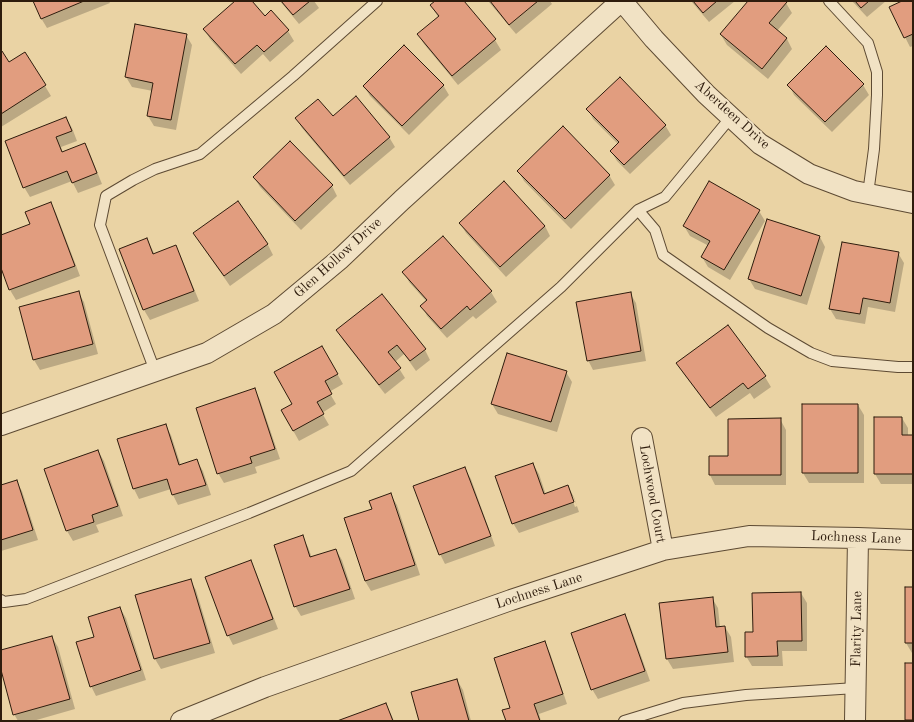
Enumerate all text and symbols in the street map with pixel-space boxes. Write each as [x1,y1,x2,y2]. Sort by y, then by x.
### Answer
street label: Aberdeen Drive [691,77,773,153]
street label: Glen Hollow Drive [291,214,385,302]
street label: Lochwood Court [635,443,669,545]
street label: Lochness Lane [811,528,901,548]
street label: Lochness Lane [493,569,585,613]
street label: Flarity Lane [848,591,866,667]

